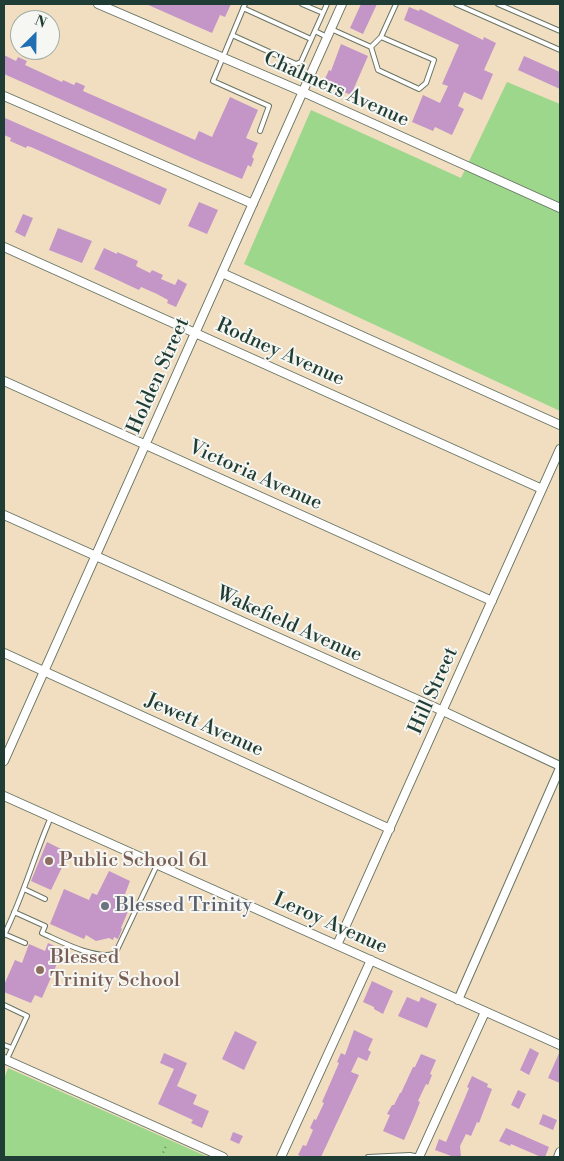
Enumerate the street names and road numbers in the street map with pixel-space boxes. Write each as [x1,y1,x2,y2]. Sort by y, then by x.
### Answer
street label: Chalmers Avenue [260,47,412,133]
street label: Holden Street [123,314,195,438]
street label: Rodney Avenue [212,314,348,392]
street label: Victoria Avenue [184,436,326,516]
street label: Wakefield Avenue [212,582,366,668]
street label: Hill Street [404,644,464,738]
street label: Jewett Avenue [141,689,267,763]
street label: Leroy Avenue [269,888,391,960]

